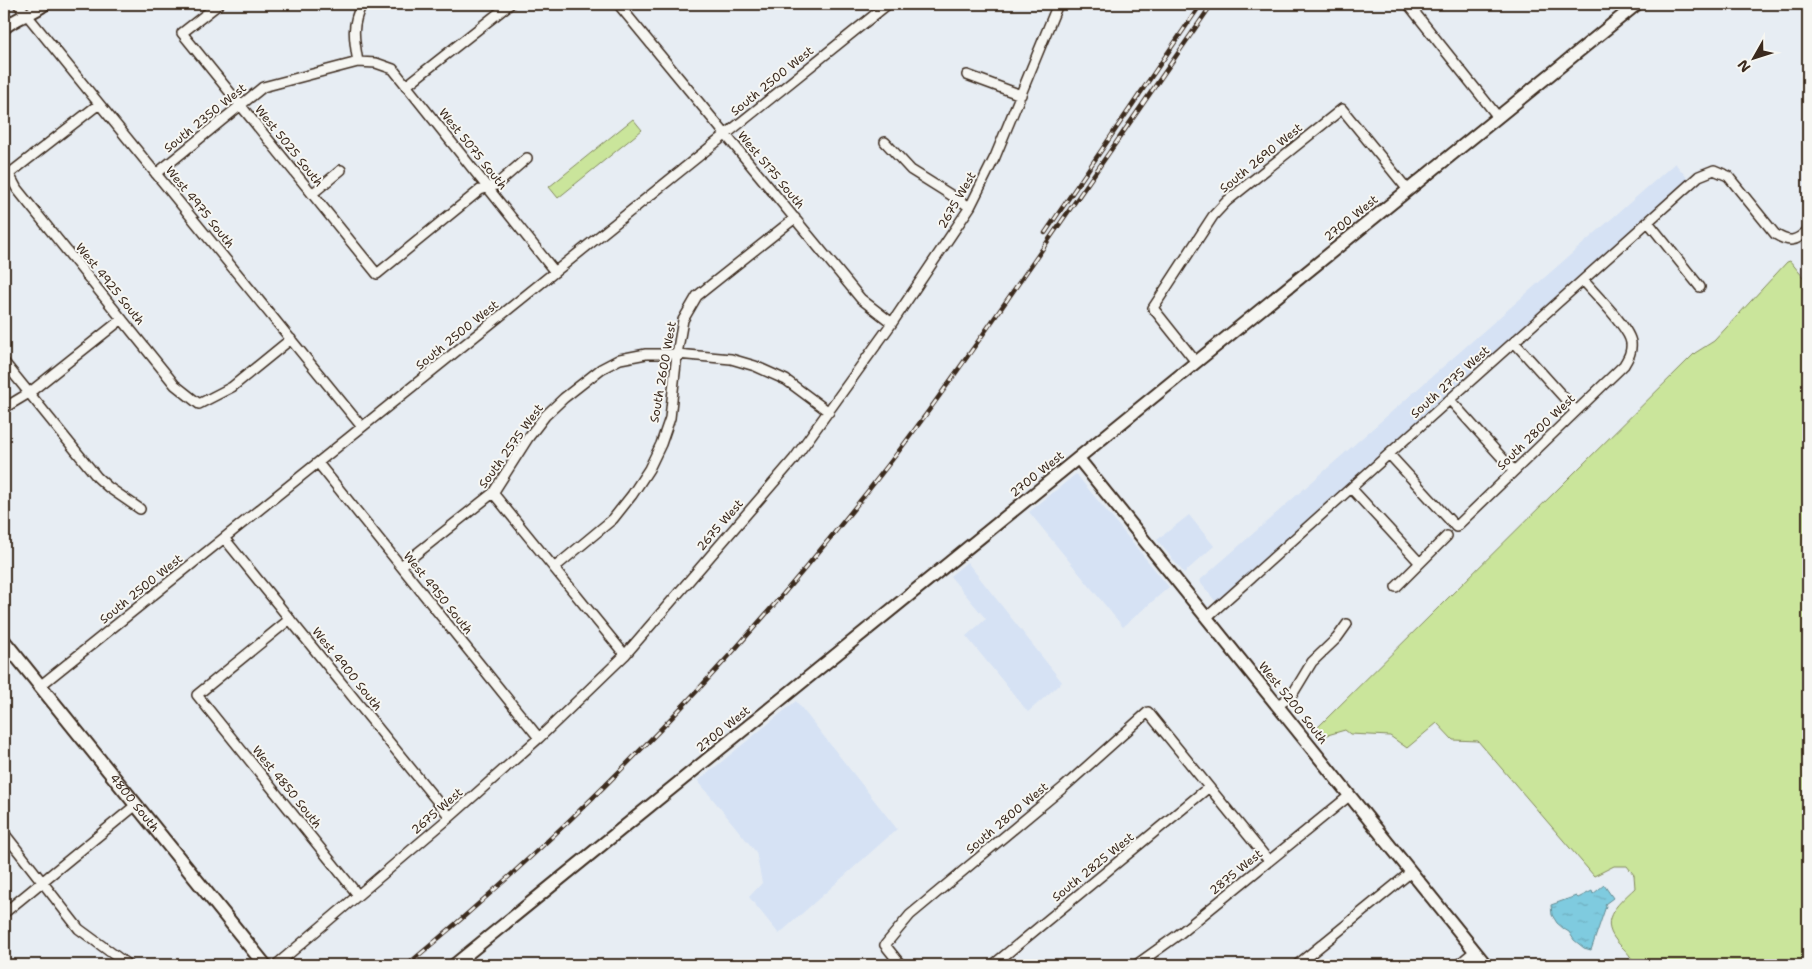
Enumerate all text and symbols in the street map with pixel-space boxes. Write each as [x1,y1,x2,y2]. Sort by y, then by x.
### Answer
north arrow [1730,32,1780,82]
street label: South 2500 West [727,43,817,119]
text: N [1733,56,1754,76]
street label: South 2350 West [161,80,249,156]
street label: West 5025 South [251,102,327,190]
street label: West 5075 South [435,105,511,193]
street label: South 2690 West [1216,120,1306,196]
street label: West 5175 South [734,128,808,212]
street label: West 4975 South [162,163,238,251]
street label: 2675 West [934,169,980,231]
street label: 2700 West [1321,191,1381,245]
street label: West 4925 South [72,240,148,328]
street label: South 2500 West [412,297,502,373]
street label: South 2600 West [646,320,680,424]
street label: South 2775 West [1407,342,1493,422]
street label: South 2800 West [1493,390,1579,474]
street label: South 2575 West [475,401,547,491]
street label: 2700 West [1007,447,1067,501]
street label: 2675 West [693,496,747,554]
street label: West 4950 South [400,548,476,638]
street label: South 2500 West [96,551,186,627]
street label: West 4900 South [308,624,386,714]
street label: West 5200 South [1255,659,1331,747]
street label: 2700 West [693,702,753,756]
street label: West 4850 South [249,742,325,832]
street label: 4800 South [106,771,163,835]
street label: South 2800 West [962,779,1052,857]
street label: 2675 West [408,784,466,838]
street label: South 2825 West [1049,829,1137,905]
street label: 2875 West [1206,846,1266,898]

